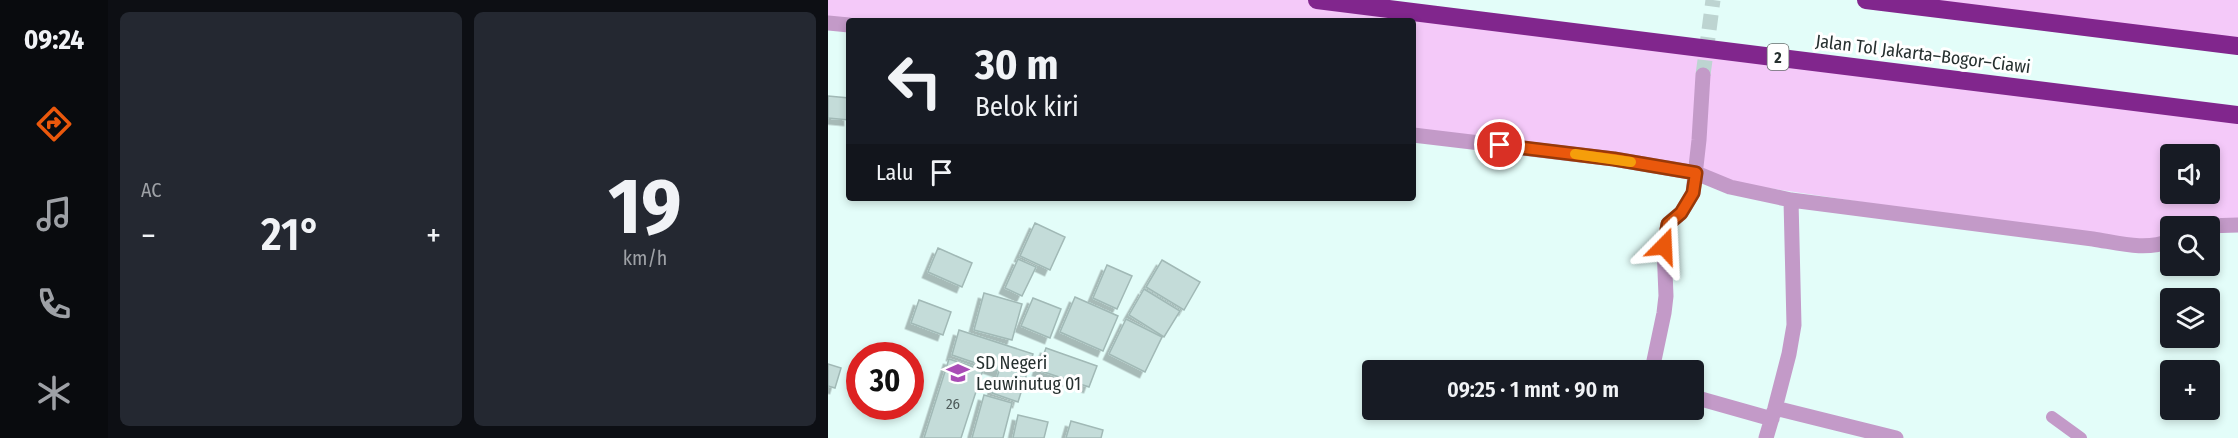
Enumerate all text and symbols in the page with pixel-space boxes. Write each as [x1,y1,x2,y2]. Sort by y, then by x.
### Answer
text: 09:24 [24,24,84,56]
street label: Jalan Tol Jakarta–Bogor–Ciawi [1814,30,2032,78]
text: 30 m [975,40,1059,90]
icon: left [876,42,954,120]
road number: 2 [1768,44,1788,70]
text: Belok kiri [975,91,1079,123]
icon: directions [33,103,75,145]
pin [1474,119,1525,170]
icon: arrive [1483,128,1516,161]
map controls [2160,144,2220,420]
button: sound [2160,144,2220,204]
icon: arrive [925,156,958,189]
text: Lalu [876,159,913,186]
text: 19 [608,160,682,254]
text: AC [141,178,161,202]
icon: music [33,193,75,235]
text: 21° [261,208,321,262]
position arrow [1632,214,1696,278]
text: − [141,216,156,256]
text: + [426,216,441,256]
button: search [2160,216,2220,276]
text: km/h [623,246,667,270]
icon: phone [33,283,75,325]
button: layers [2160,288,2220,348]
speed limit sign: 30 [846,342,924,420]
place label: SD Negeri Leuwinutug 01 [976,352,1081,395]
school or university icon: SD Negeri Leuwinutug 01 [945,360,971,386]
button: + [2160,360,2220,420]
icon: climate [33,372,75,414]
text: 09:25 · 1 mnt · 90 m [1447,376,1619,403]
house number: 26 [946,395,960,413]

